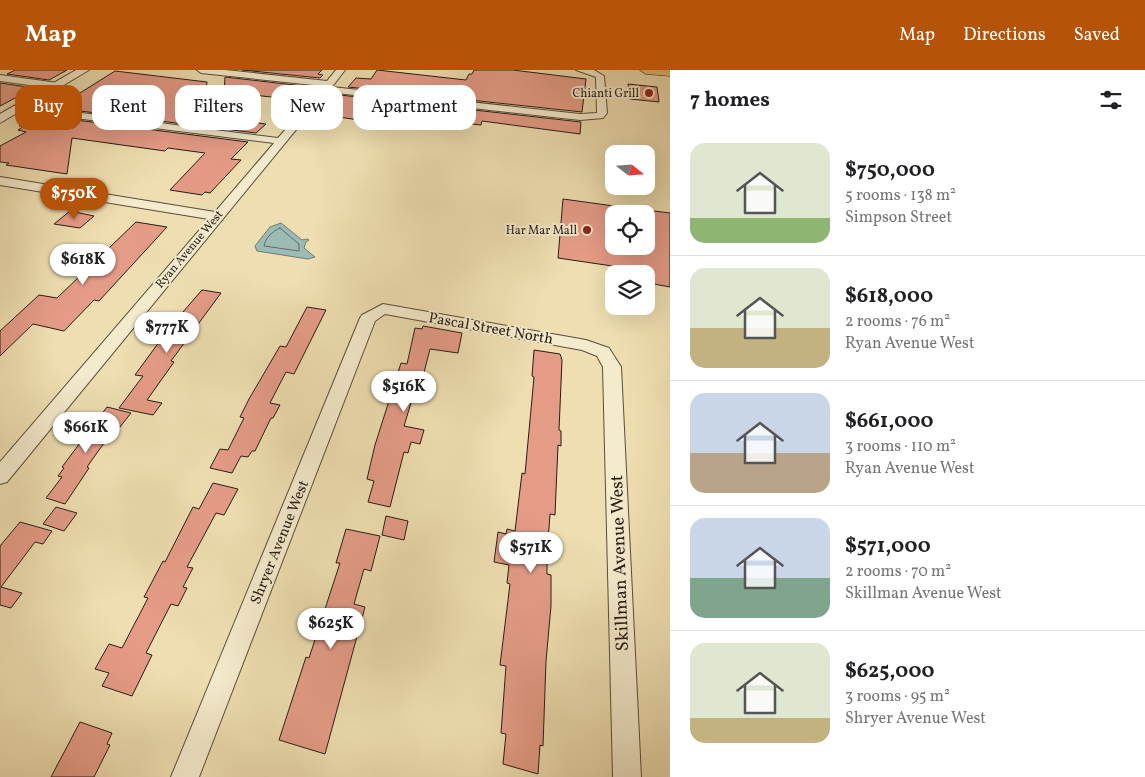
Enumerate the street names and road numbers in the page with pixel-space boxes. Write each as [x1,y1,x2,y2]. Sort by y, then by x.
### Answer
street label: Ryan Avenue West [152,207,227,292]
street label: Pascal Street North [427,308,555,351]
street label: Skillman Avenue West [605,474,636,651]
street label: Shryer Avenue West [246,477,315,608]

